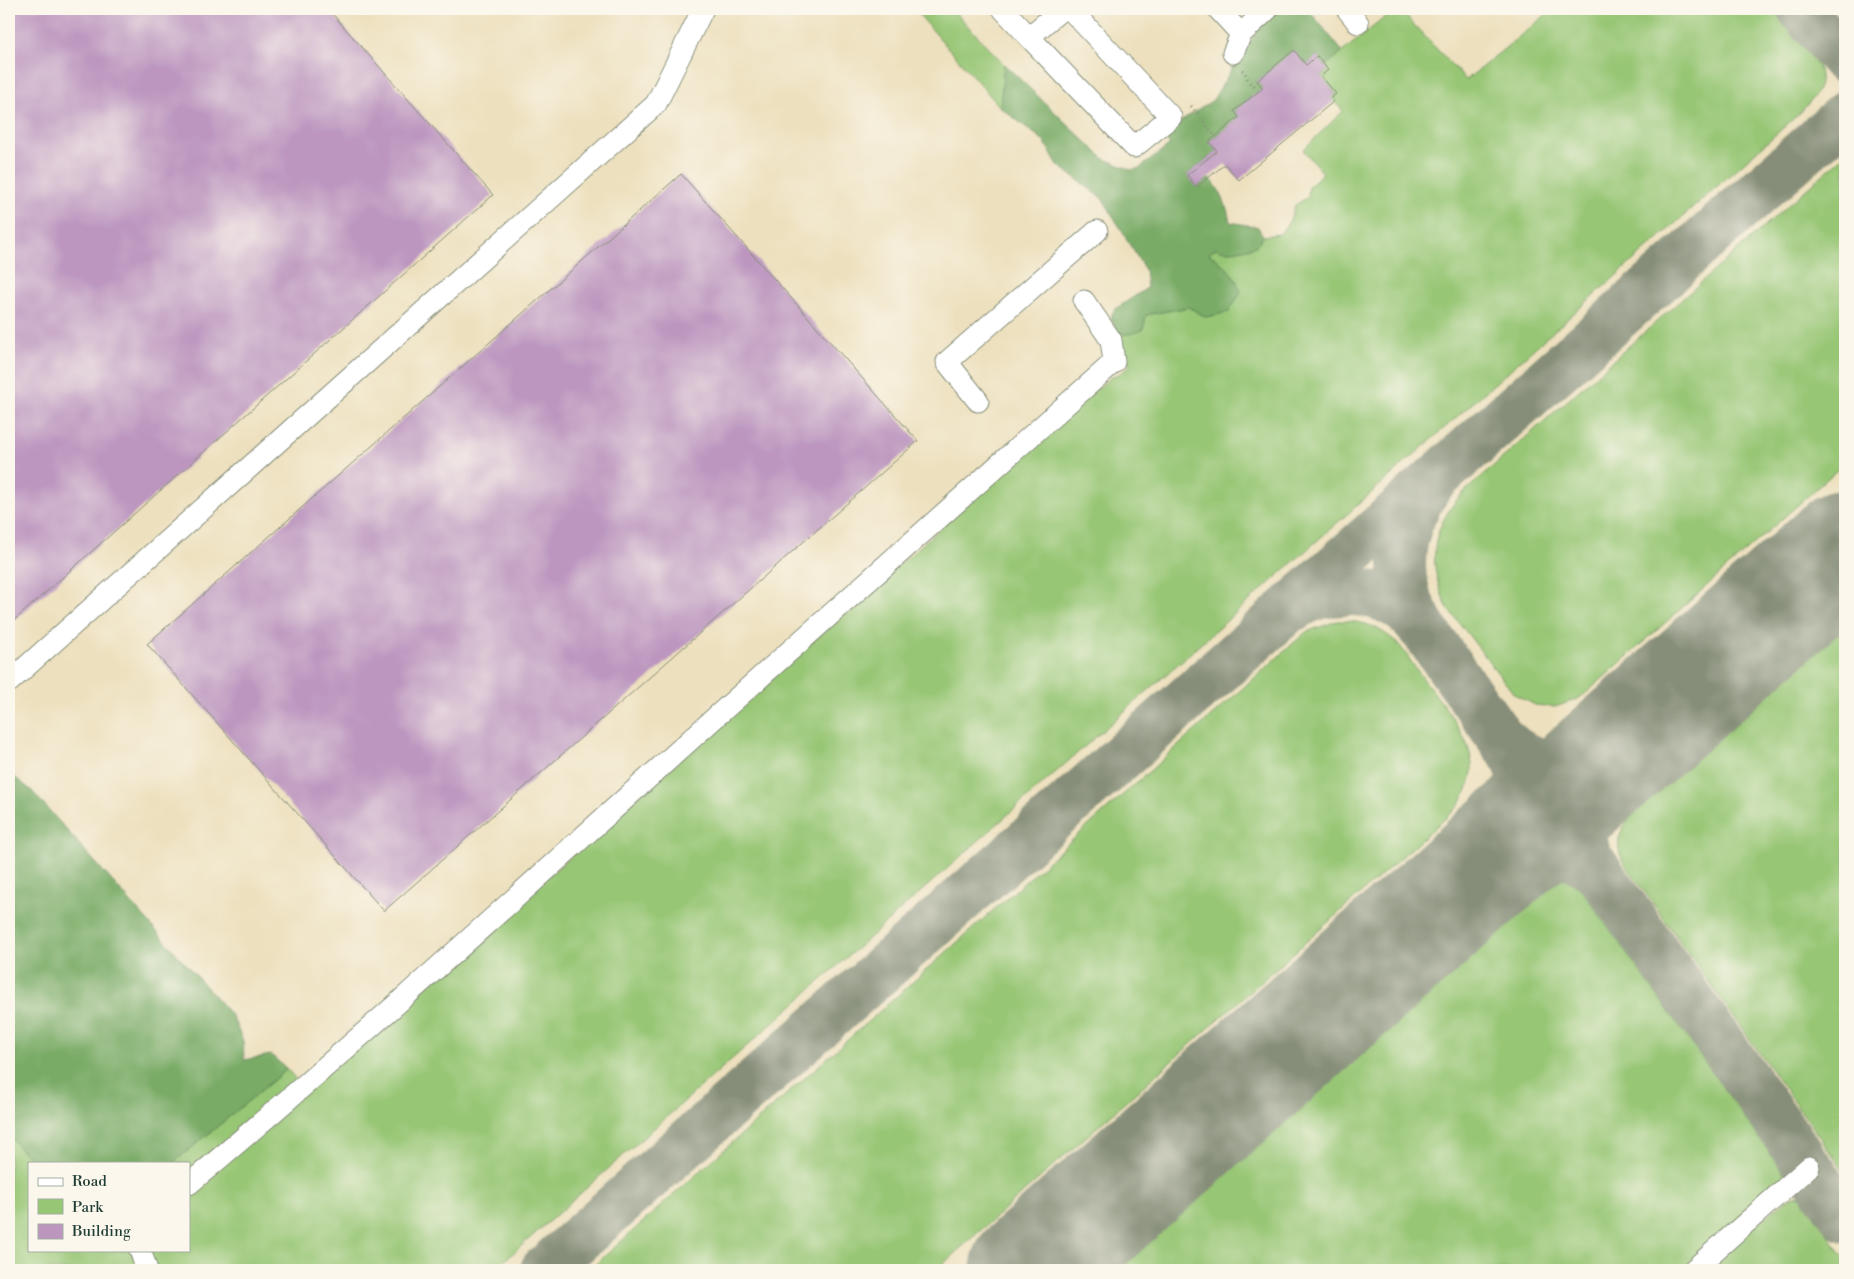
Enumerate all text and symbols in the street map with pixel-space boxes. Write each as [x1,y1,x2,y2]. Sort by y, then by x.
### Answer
legend [28,1162,190,1252]
text: Road [72,1172,107,1191]
text: Park [72,1198,104,1217]
text: Building [71,1222,131,1241]

